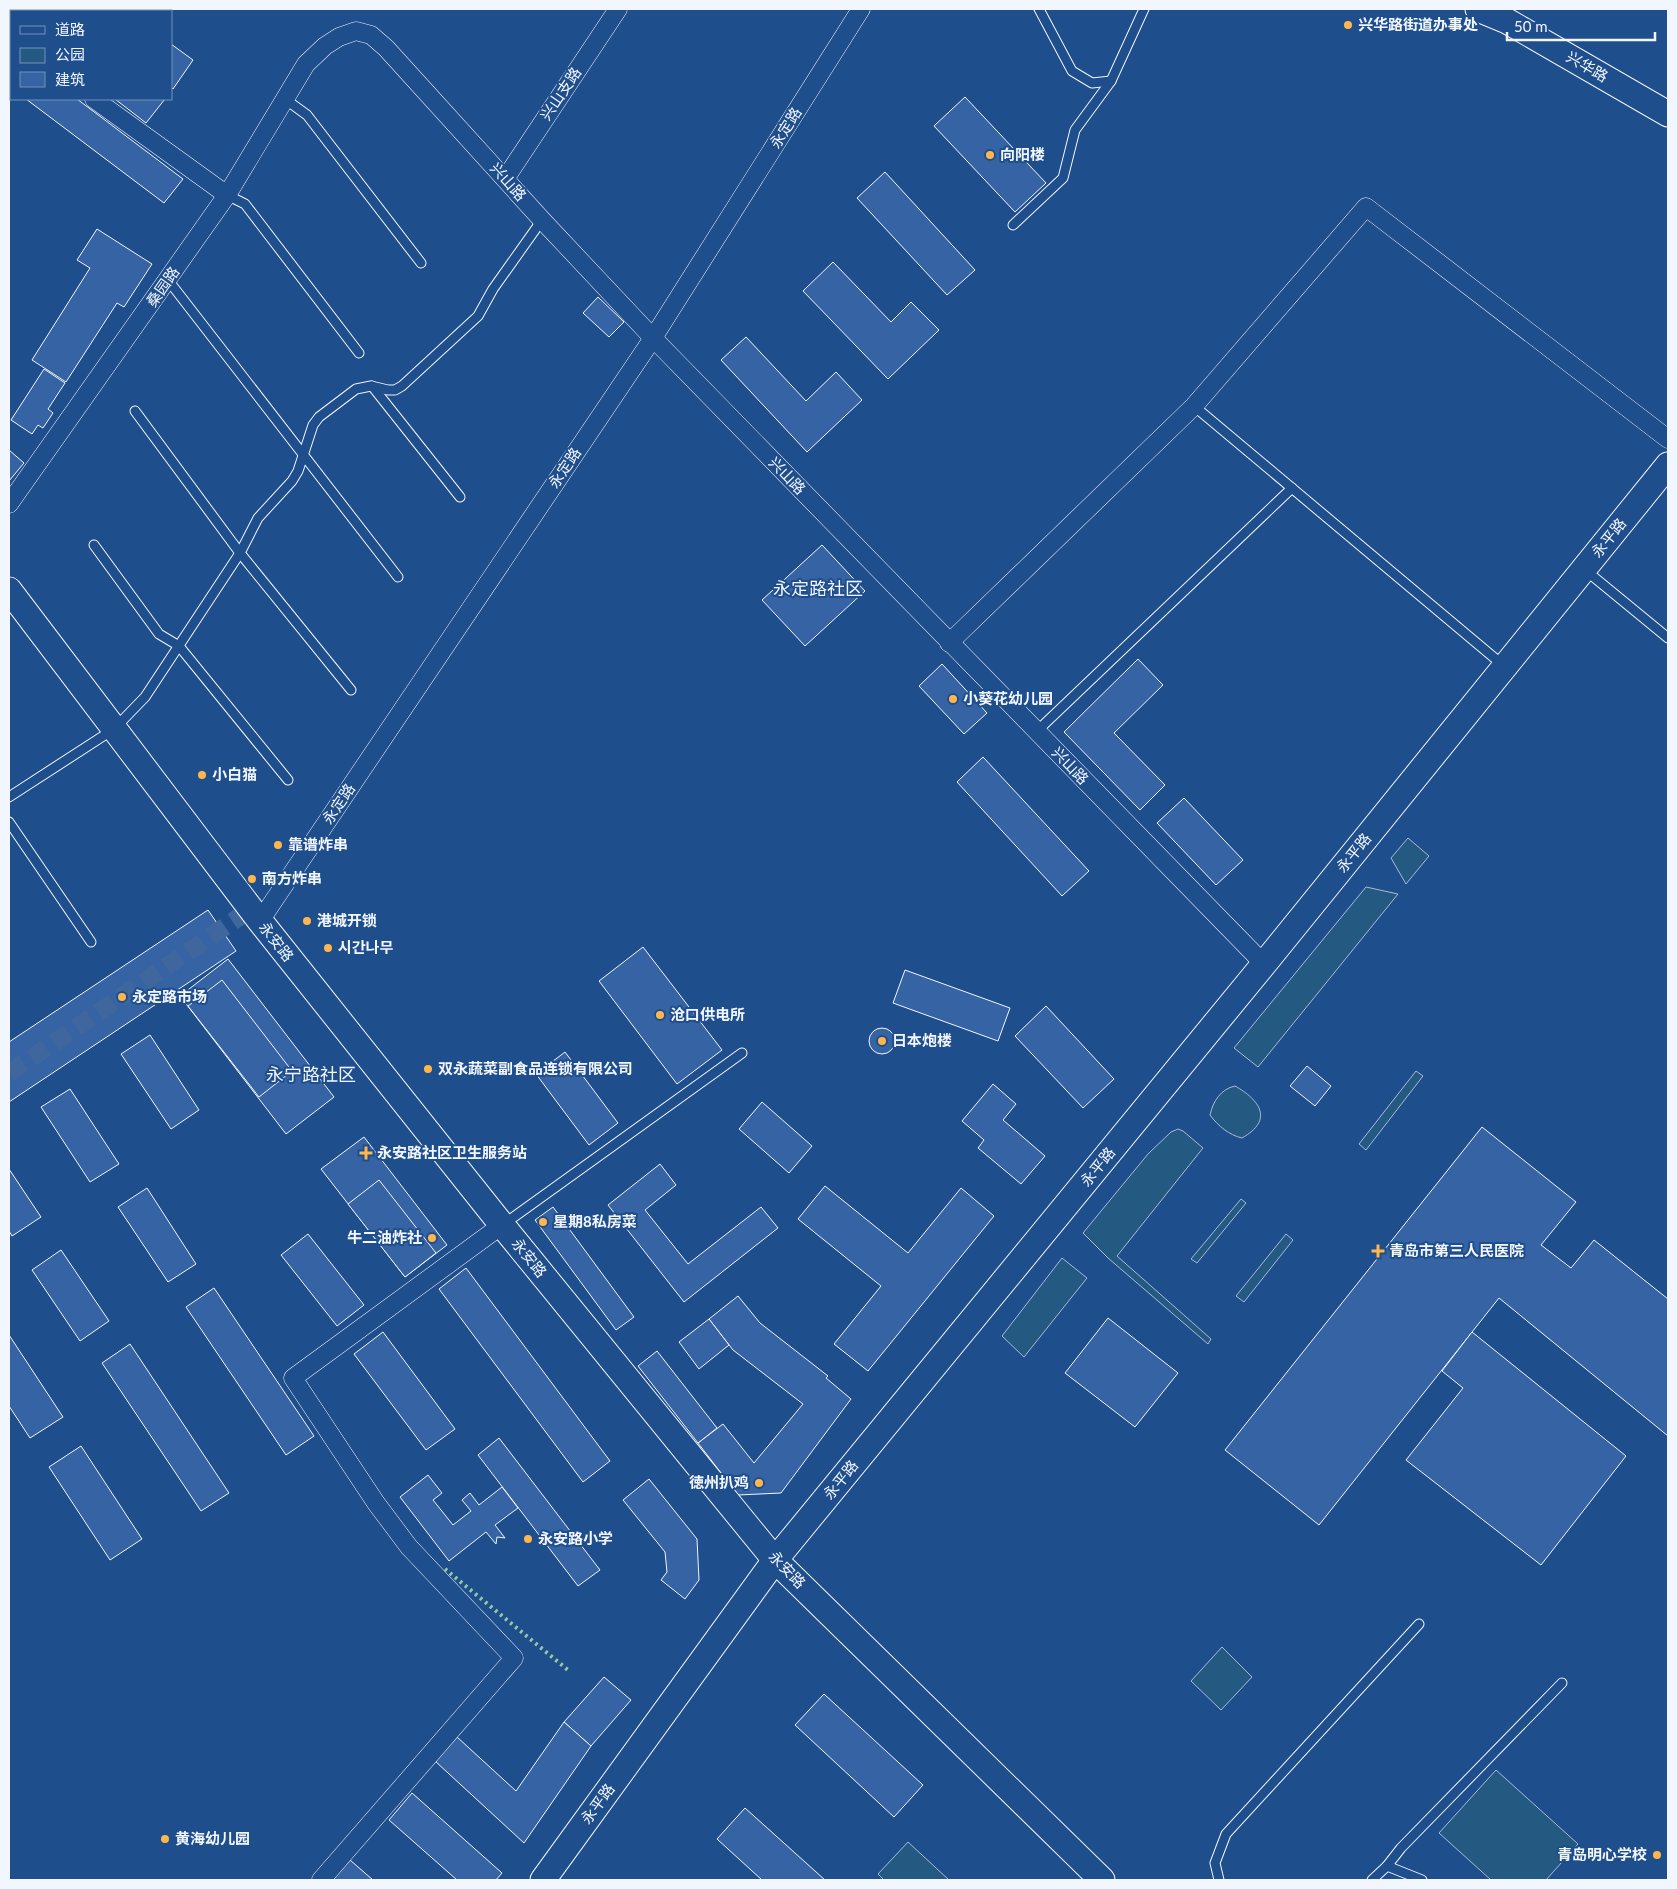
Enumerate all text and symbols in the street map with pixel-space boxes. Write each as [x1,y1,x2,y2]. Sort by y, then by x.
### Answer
legend [10,10,172,100]
scale bar [1507,10,1654,42]
place label: 兴华路街道办事处 [1358,15,1478,33]
text: 50 m [1514,17,1548,35]
marker: 兴华路街道办事处 [1342,19,1354,31]
text: 道路 [55,20,85,38]
text: 公园 [55,45,85,63]
street label: 兴华路 [1564,47,1611,85]
street label: 兴山支路 [536,64,584,123]
text: 建筑 [55,70,85,88]
street label: 永定路 [766,104,805,151]
place label: 向阳楼 [1000,145,1045,163]
marker: 向阳楼 [984,149,996,161]
street label: 兴山路 [487,159,530,204]
street label: 桑园路 [142,263,182,310]
street label: 永定路 [544,444,584,491]
street label: 兴山路 [766,453,810,498]
street label: 永平路 [1587,514,1629,561]
district label: 永定路社区 [773,577,863,599]
place label: 小葵花幼儿园 [963,689,1053,707]
marker: 小葵花幼儿园 [947,693,959,705]
street label: 兴山路 [1049,743,1093,788]
place label: 小白猫 [212,765,257,783]
marker: 小白猫 [196,769,208,781]
street label: 永定路 [318,780,358,827]
street label: 永平路 [1332,829,1374,876]
place label: 靠谱炸串 [288,835,348,853]
marker: 靠谱炸串 [272,839,284,851]
place label: 南方炸串 [262,869,322,887]
marker: 南方炸串 [246,873,258,885]
place label: 港城开锁 [317,911,377,929]
marker: 港城开锁 [301,915,313,927]
street label: 永安路 [256,918,298,965]
place label: 시간나무 [338,938,393,956]
marker: 시간나무 [322,942,334,954]
place label: 永定路市场 [132,987,207,1005]
marker: 永定路市场 [116,991,128,1003]
place label: 沧口供电所 [670,1005,745,1023]
marker: 沧口供电所 [654,1009,666,1021]
place label: 日本炮楼 [892,1031,952,1049]
marker: 日本炮楼 [876,1035,888,1047]
place label: 双永蔬菜副食品连锁有限公司 [438,1059,633,1077]
district label: 永宁路社区 [266,1063,356,1085]
marker: 双永蔬菜副食品连锁有限公司 [422,1063,434,1075]
place label: 永安路社区卫生服务站 [377,1143,527,1161]
street label: 永平路 [1076,1143,1118,1190]
marker: 永安路社区卫生服务站 [359,1146,373,1160]
place label: 星期8私房菜 [553,1212,637,1230]
marker: 星期8私房菜 [537,1216,549,1228]
place label: 牛二油炸社 [347,1228,422,1246]
marker: 牛二油炸社 [426,1232,438,1244]
street label: 永安路 [509,1234,551,1281]
place label: 青岛市第三人民医院 [1389,1241,1524,1259]
marker: 青岛市第三人民医院 [1371,1244,1385,1258]
street label: 永平路 [819,1456,861,1503]
place label: 徳州扒鸡 [689,1473,749,1491]
marker: 徳州扒鸡 [753,1477,765,1489]
place label: 永安路小学 [538,1529,613,1547]
marker: 永安路小学 [522,1533,534,1545]
street label: 永安路 [766,1547,810,1592]
street label: 永平路 [577,1780,618,1827]
place label: 黄海幼儿园 [175,1829,250,1847]
marker: 黄海幼儿园 [159,1833,171,1845]
place label: 青岛明心学校 [1557,1845,1647,1863]
marker: 青岛明心学校 [1651,1849,1663,1861]

